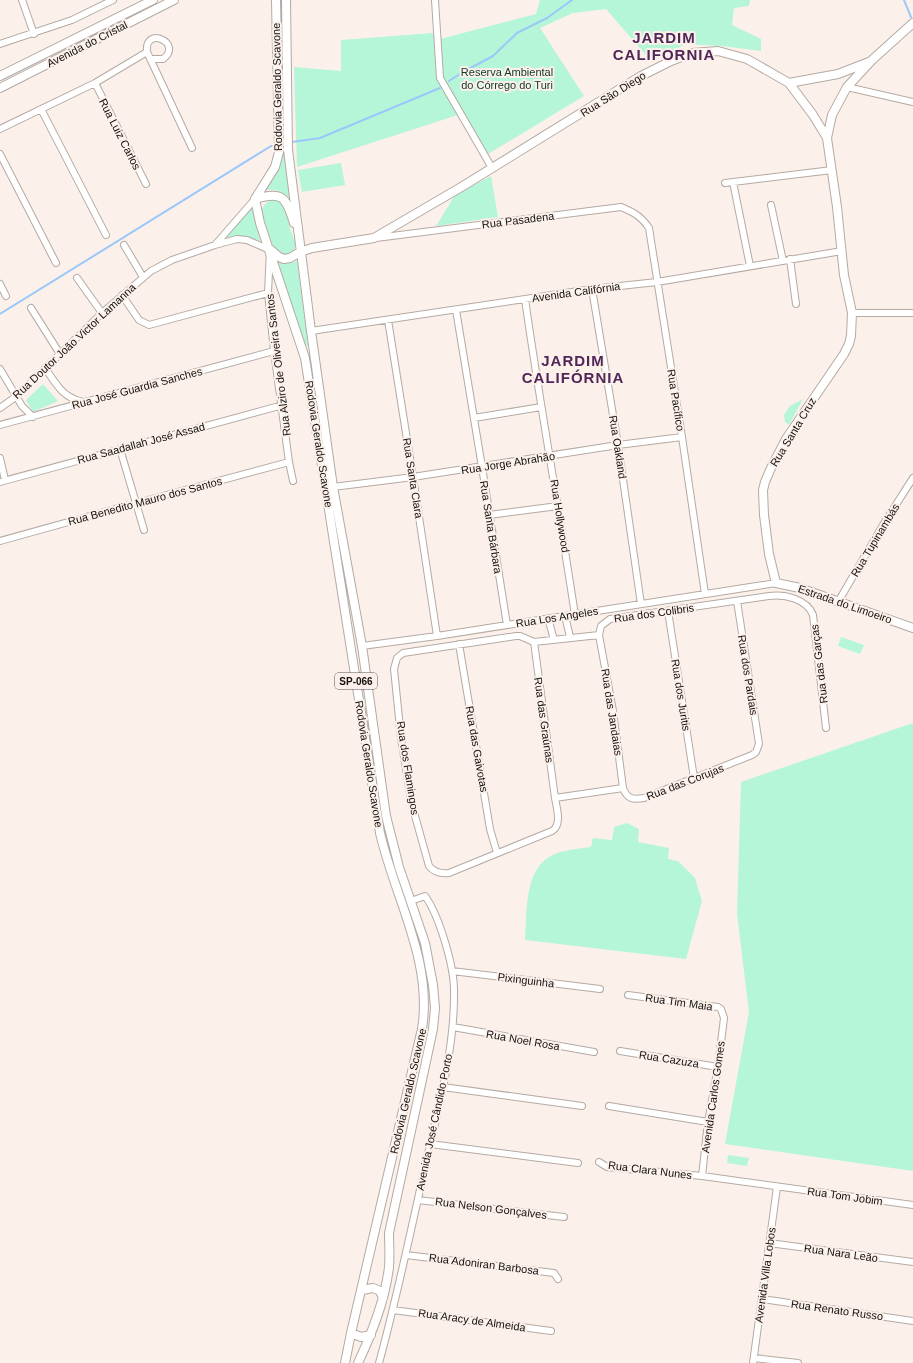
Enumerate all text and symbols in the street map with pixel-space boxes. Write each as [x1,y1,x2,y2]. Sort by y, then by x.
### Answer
street label: Avenida do Cristal [45,18,129,70]
street label: Rodovia Geraldo Scavone [270,23,284,151]
district label: JARDIM CALIFORNIA [613,29,715,63]
park label: Reserva Ambiental do Córrego do Turi [461,66,553,91]
street label: Rua São Diego [578,69,648,119]
street label: Rua Luiz Carlos [97,96,143,172]
street label: Rua Pasadena [481,210,556,230]
street label: Rua Doutor João Victor Lamanna [10,280,138,401]
street label: Avenida Califórnia [531,280,622,304]
street label: Rua Alziro de Oliveira Santos [263,293,293,437]
district label: JARDIM CALIFÓRNIA [522,352,624,386]
street label: Rua José Guardia Sanches [70,365,204,411]
street label: Rua Pacífico [665,368,687,432]
street label: Rodovia Geraldo Scavone [303,380,335,508]
street label: Rua Santa Cruz [768,395,818,469]
street label: Rua Oakland [607,414,629,480]
street label: Rua Saadallah José Assad [76,420,206,466]
street label: Rua Santa Clara [401,437,425,520]
street label: Rua Jorge Abrahão [460,450,556,476]
street label: Rua Benedito Mauro dos Santos [67,475,224,527]
street label: Rua Hollywood [548,479,572,553]
street label: Rua Santa Bárbara [478,480,504,575]
street label: Rua Tupinambás [848,501,902,579]
street label: Estrada do Limoeiro [797,582,893,626]
street label: Rua dos Colibris [613,601,695,625]
street label: Rua Los Angeles [515,604,600,629]
street label: Rua das Garças [808,623,830,704]
street label: Rua dos Pardais [736,634,760,717]
street label: Rua dos Juritis [669,658,693,732]
street label: Rua das Jandaias [599,668,625,757]
road number: SP-066 [335,673,377,689]
street label: Rua das Graúnas [532,676,556,764]
street label: Rodovia Geraldo Scavone [353,700,385,828]
street label: Rua das Gaivotas [463,705,491,794]
street label: Rua dos Flamingos [395,720,421,816]
street label: Rua das Corujas [645,762,726,802]
street label: Pixinguinha [497,971,556,990]
street label: Rua Tim Maia [645,991,714,1013]
street label: Rodovia Geraldo Scavone [388,1027,428,1155]
street label: Rua Noel Rosa [485,1028,562,1053]
street label: Avenida Carlos Gomes [699,1040,727,1154]
street label: Rua Cazuza [638,1048,701,1070]
street label: Avenida José Cândido Porto [414,1053,454,1191]
street label: Rua Clara Nunes [607,1159,693,1181]
street label: Rua Tom Jobim [806,1185,884,1207]
street label: Rua Nelson Gonçalves [434,1195,548,1221]
street label: Avenida Villa Lobos [752,1226,778,1323]
street label: Rua Nara Leão [803,1242,879,1264]
street label: Rua Adoniran Barbosa [428,1251,541,1277]
street label: Rua Renato Russo [790,1298,884,1322]
street label: Rua Aracy de Almeida [418,1307,527,1334]

